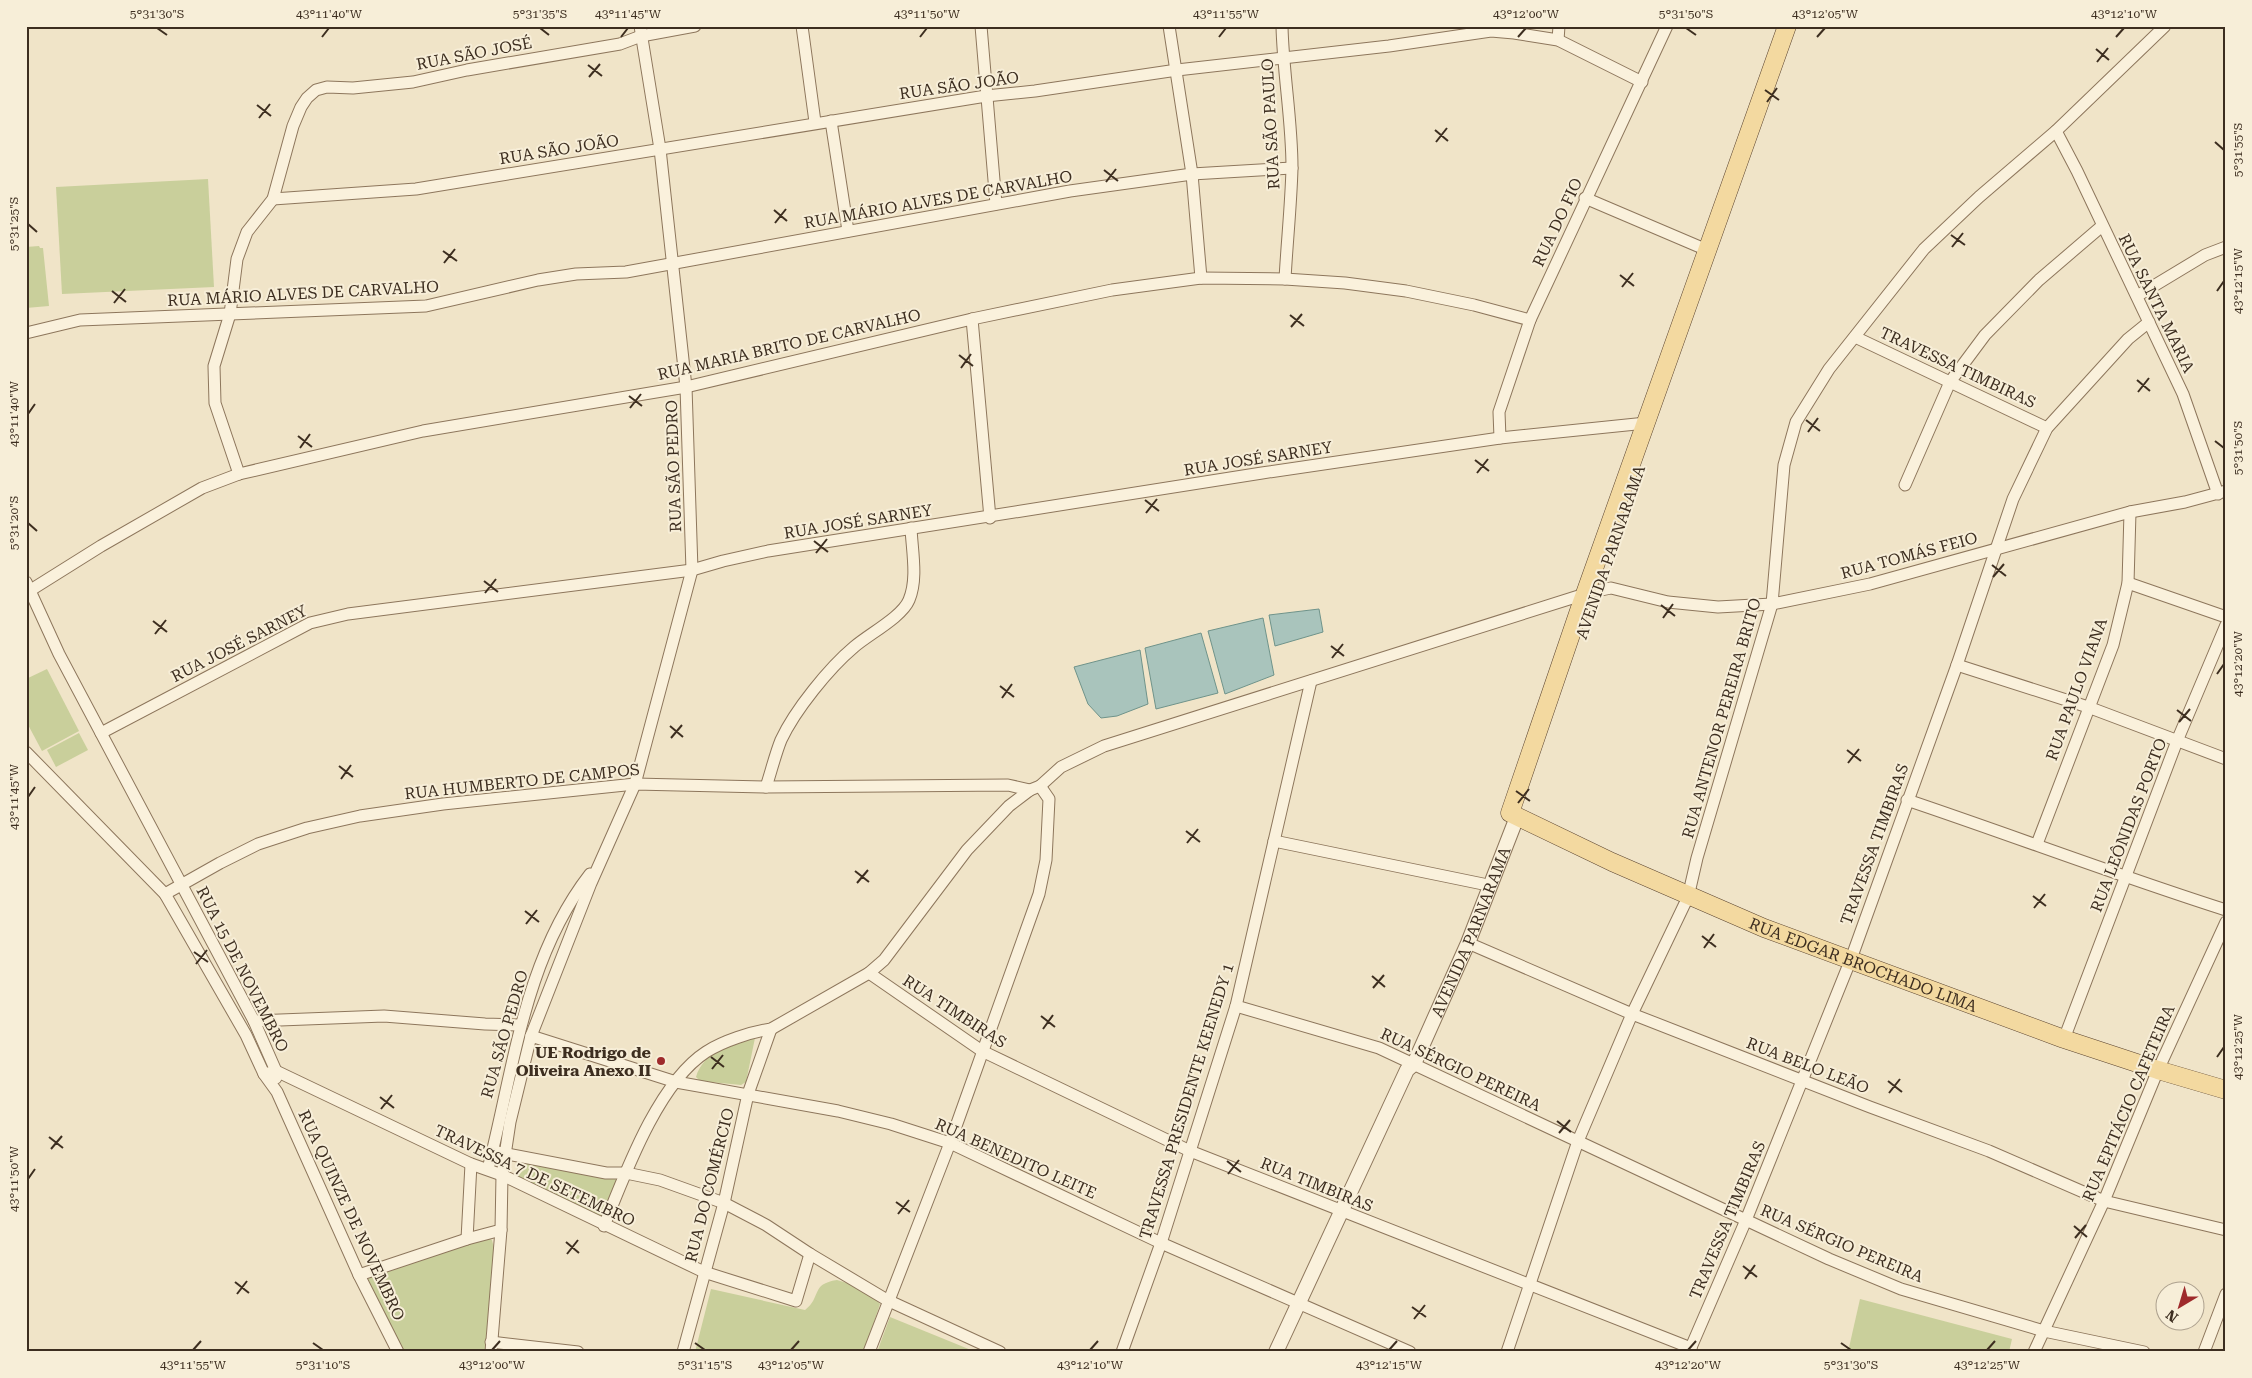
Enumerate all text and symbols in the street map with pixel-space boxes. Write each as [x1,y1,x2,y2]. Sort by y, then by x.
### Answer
text: 5°31'30"S [130,7,184,21]
text: 43°11'40"W [296,7,363,21]
text: 5°31'35"S [513,7,567,21]
text: 43°11'45"W [595,7,662,21]
text: 43°11'50"W [894,7,961,21]
text: 43°11'55"W [1193,7,1260,21]
text: 43°12'00"W [1493,7,1560,21]
text: 5°31'50"S [1659,7,1713,21]
text: 43°12'05"W [1792,7,1859,21]
text: 43°12'10"W [2091,7,2158,21]
street label: RUA SÃO JOSÉ [415,33,534,74]
street label: RUA SÃO PAULO [1258,58,1283,190]
street label: RUA SÃO JOÃO [898,68,1020,103]
text: 5°31'55"S [2231,123,2245,177]
street label: RUA SÃO JOÃO [498,131,620,168]
street label: RUA MÁRIO ALVES DE CARVALHO [802,167,1074,232]
street label: RUA DO FIO [1529,175,1586,270]
text: 5°31'25"S [7,197,21,251]
street label: RUA SANTA MARIA [2115,231,2199,377]
text: 43°12'15"W [2231,247,2245,314]
street label: RUA MÁRIO ALVES DE CARVALHO [167,277,439,310]
street label: RUA MARIA BRITO DE CARVALHO [656,305,923,384]
street label: TRAVESSA TIMBIRAS [1877,323,2039,412]
text: 43°11'40"W [7,380,21,447]
street label: RUA SÃO PEDRO [662,400,685,532]
text: 5°31'50"S [2231,421,2245,475]
street label: RUA JOSÉ SARNEY [1182,437,1334,480]
street label: AVENIDA PARNARAMA [1572,462,1649,641]
text: 5°31'20"S [7,496,21,550]
street label: RUA JOSÉ SARNEY [782,500,934,543]
street label: RUA TOMÁS FEIO [1839,528,1980,583]
street label: RUA ANTENOR PEREIRA BRITO [1678,596,1765,841]
street label: RUA JOSÉ SARNEY [168,601,310,686]
street label: RUA PAULO VIANA [2042,615,2111,763]
text: 43°12'20"W [2231,630,2245,697]
street label: RUA LEÔNIDAS PORTO [2087,736,2170,915]
street label: RUA HUMBERTO DE CAMPOS [403,760,641,803]
street label: TRAVESSA TIMBIRAS [1836,761,1912,927]
text: 43°11'45"W [7,763,21,830]
street label: AVENIDA PARNARAMA [1427,843,1515,1020]
street label: RUA 15 DE NOVEMBRO [192,883,293,1055]
street label: RUA EDGAR BROCHADO LIMA [1746,914,1981,1016]
street label: TRAVESSA PRESIDENTE KEENEDY 1 [1135,961,1238,1241]
street label: RUA SÃO PEDRO [477,968,532,1100]
street label: RUA TIMBIRAS [899,971,1010,1052]
street label: RUA EPITÁCIO CAFETEIRA [2078,1001,2179,1204]
text: 43°12'25"W [2231,1013,2245,1080]
street label: RUA SÉRGIO PEREIRA [1377,1024,1545,1115]
street label: RUA BELO LEÃO [1744,1033,1872,1098]
place label: UE Rodrigo de Oliveira Anexo II [516,1043,651,1080]
marker: UE Rodrigo de Oliveira Anexo II [655,1055,667,1067]
street label: RUA DO COMÉRCIO [681,1106,738,1264]
street label: RUA QUINZE DE NOVEMBRO [294,1107,409,1323]
street label: RUA BENEDITO LEITE [932,1114,1100,1203]
street label: TRAVESSA 7 DE SETEMBRO [432,1121,638,1230]
street label: TRAVESSA TIMBIRAS [1686,1138,1769,1302]
text: 43°11'50"W [7,1145,21,1212]
street label: RUA TIMBIRAS [1258,1153,1376,1216]
street label: RUA SÉRGIO PEREIRA [1758,1201,1927,1287]
north arrow [2154,1280,2204,1330]
text: N [2163,1306,2181,1326]
text: 43°11'55"W [160,1358,227,1372]
text: 5°31'10"S [296,1358,350,1372]
text: 43°12'00"W [459,1358,526,1372]
text: 5°31'15"S [678,1358,732,1372]
text: 43°12'05"W [758,1358,825,1372]
text: 43°12'10"W [1057,1358,1124,1372]
text: 43°12'15"W [1356,1358,1423,1372]
text: 43°12'20"W [1655,1358,1722,1372]
text: 5°31'30"S [1824,1358,1878,1372]
text: 43°12'25"W [1954,1358,2021,1372]

